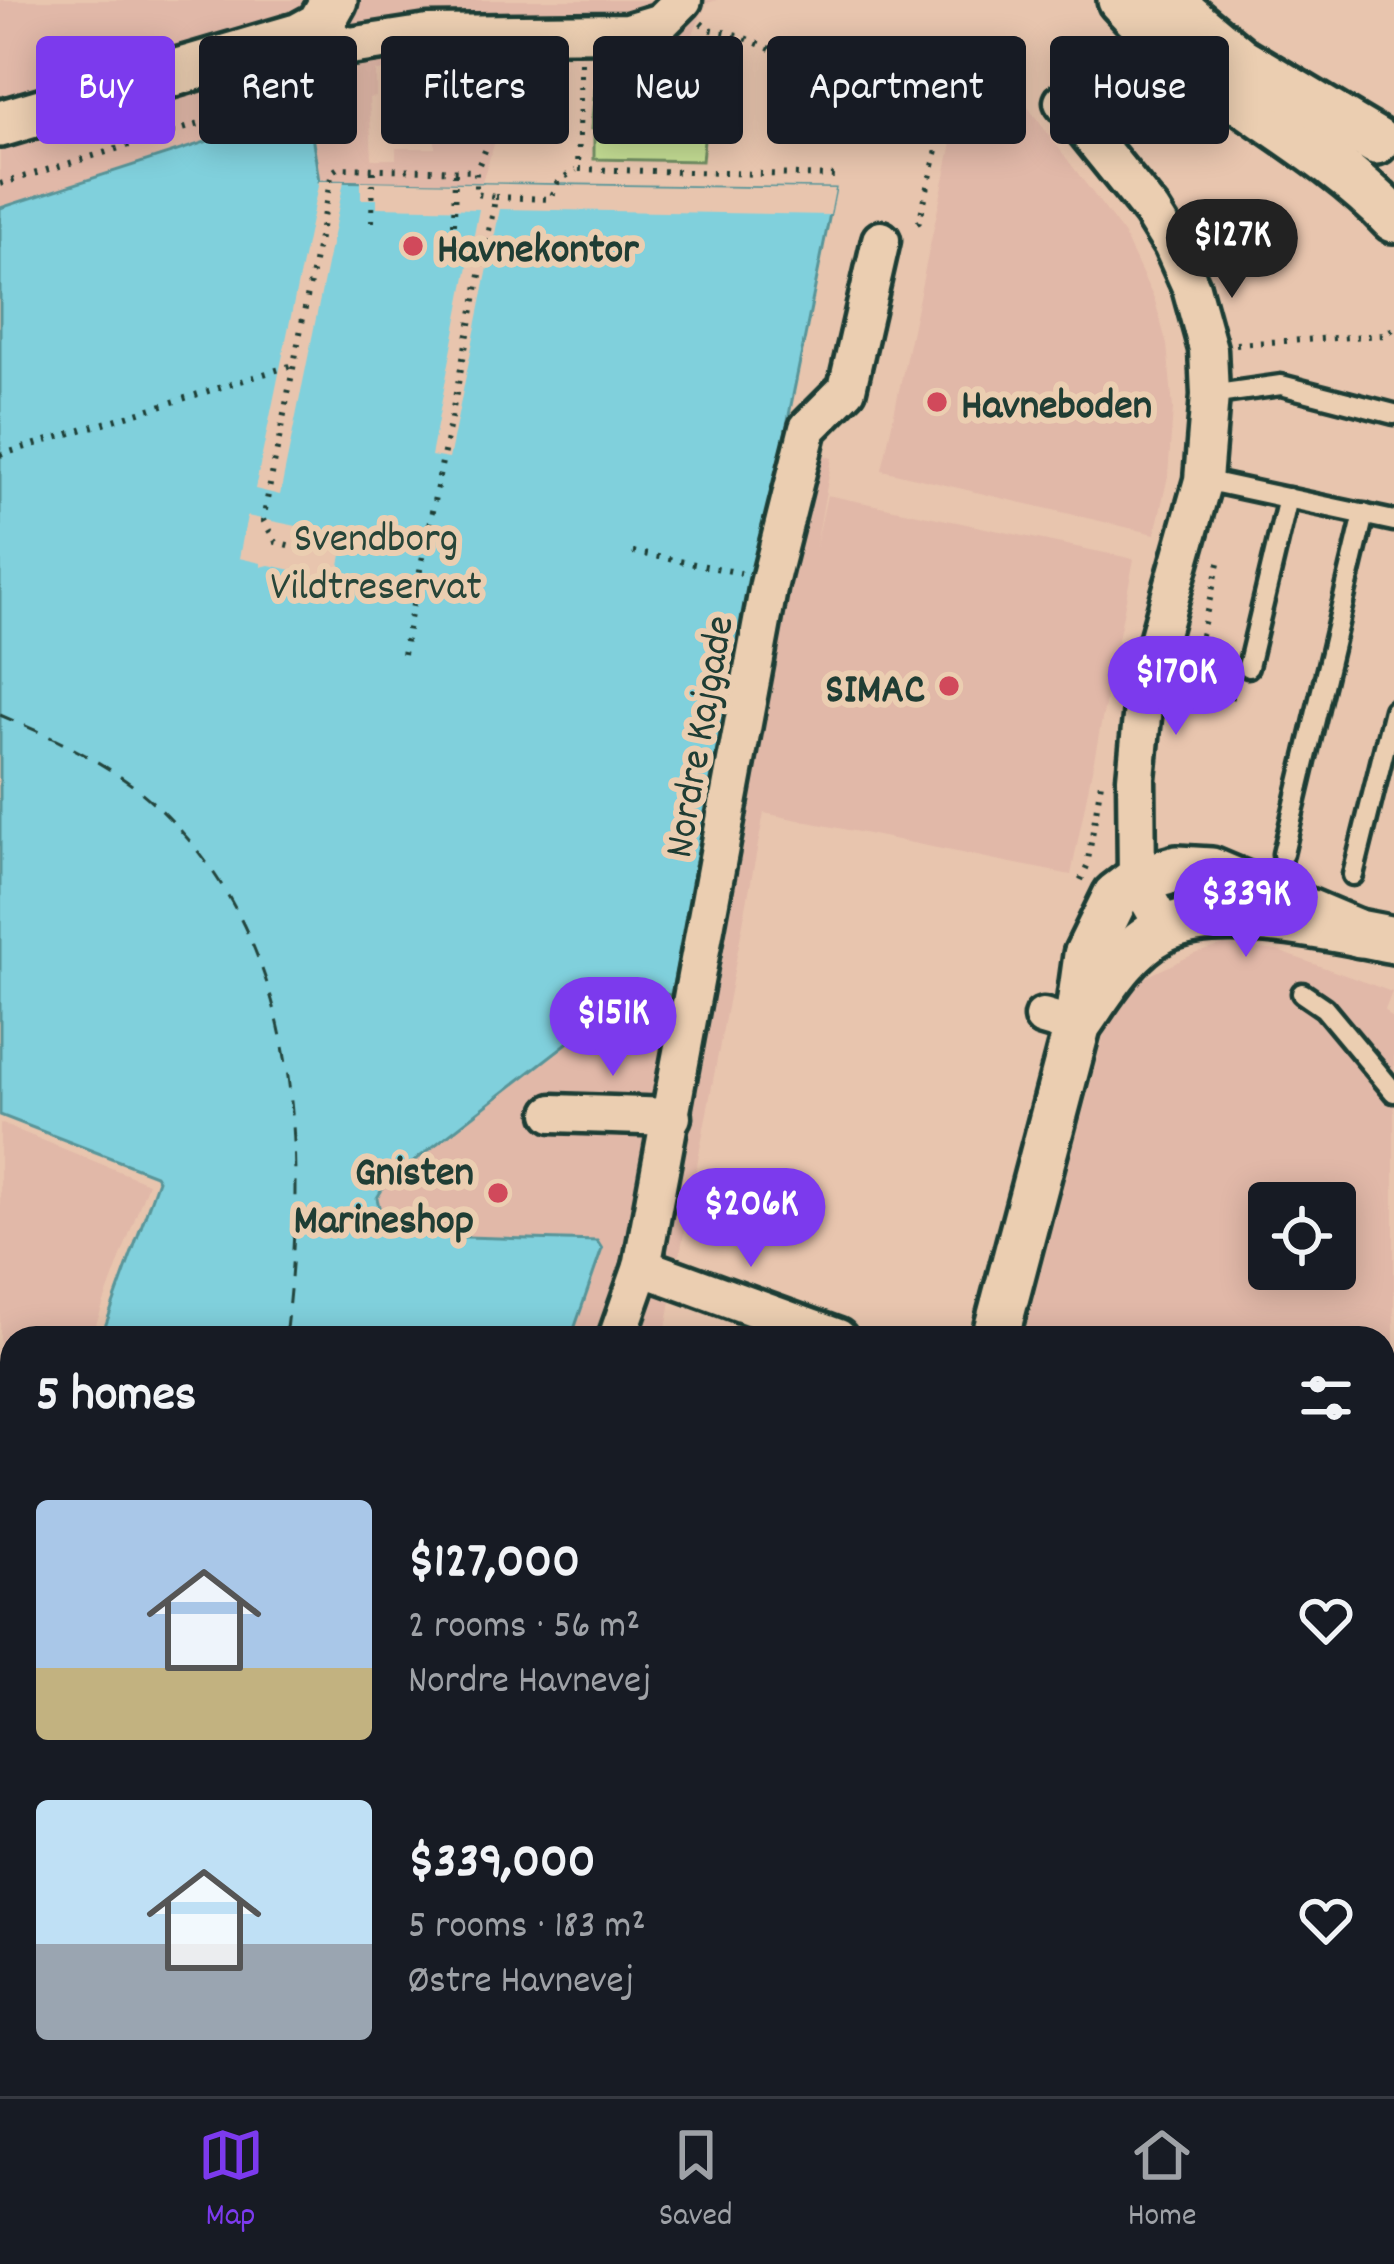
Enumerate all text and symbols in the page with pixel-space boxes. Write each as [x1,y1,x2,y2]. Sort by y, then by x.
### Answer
chip: Buy [36,36,175,144]
chip: Rent [199,36,357,144]
chip: Filters [381,36,569,144]
chip: New [593,36,743,144]
chip: Apartment [767,36,1026,144]
chip: House [1050,36,1229,144]
pin: $127K [1148,199,1316,301]
text: $127K [1193,210,1271,265]
place label: Havnekontor [437,223,640,283]
marker: Havnekontor [400,233,426,259]
place label: Havneboden [961,379,1152,439]
marker: Havneboden [924,389,950,415]
park label: Svendborg Vildtreservat [270,512,482,620]
street label: Nordre Kajgade [652,611,754,863]
pin: $170K [1092,636,1260,738]
text: $170K [1135,647,1217,702]
place label: SIMAC [825,663,925,723]
marker: SIMAC [936,673,962,699]
pin: $339K [1162,858,1330,960]
text: $339K [1201,869,1291,924]
pin: $151K [529,977,697,1079]
text: $151K [577,988,649,1043]
place label: Gnisten Marineshop [294,1146,474,1254]
pin: $206K [667,1168,835,1270]
text: $206K [703,1179,799,1234]
marker: Gnisten Marineshop [485,1180,511,1206]
map controls [1248,1182,1356,1290]
button: locate [1248,1182,1356,1290]
text: 5 homes [36,1362,196,1434]
icon: filters [1293,1365,1359,1431]
text: $127,000 [408,1529,580,1601]
icon: home [132,1548,276,1692]
icon: heart [1293,1587,1359,1653]
text: 2 rooms · 56 m² [408,1601,640,1656]
text: Nordre Havnevej [408,1656,651,1711]
text: $339,000 [408,1829,596,1901]
icon: home [132,1848,276,1992]
icon: heart [1293,1887,1359,1953]
text: 5 rooms · 183 m² [408,1901,646,1956]
text: Østre Havnevej [408,1956,634,2011]
tab: Map [198,2122,264,2241]
tab: Saved [659,2122,733,2241]
tab: Home [1128,2122,1196,2241]

